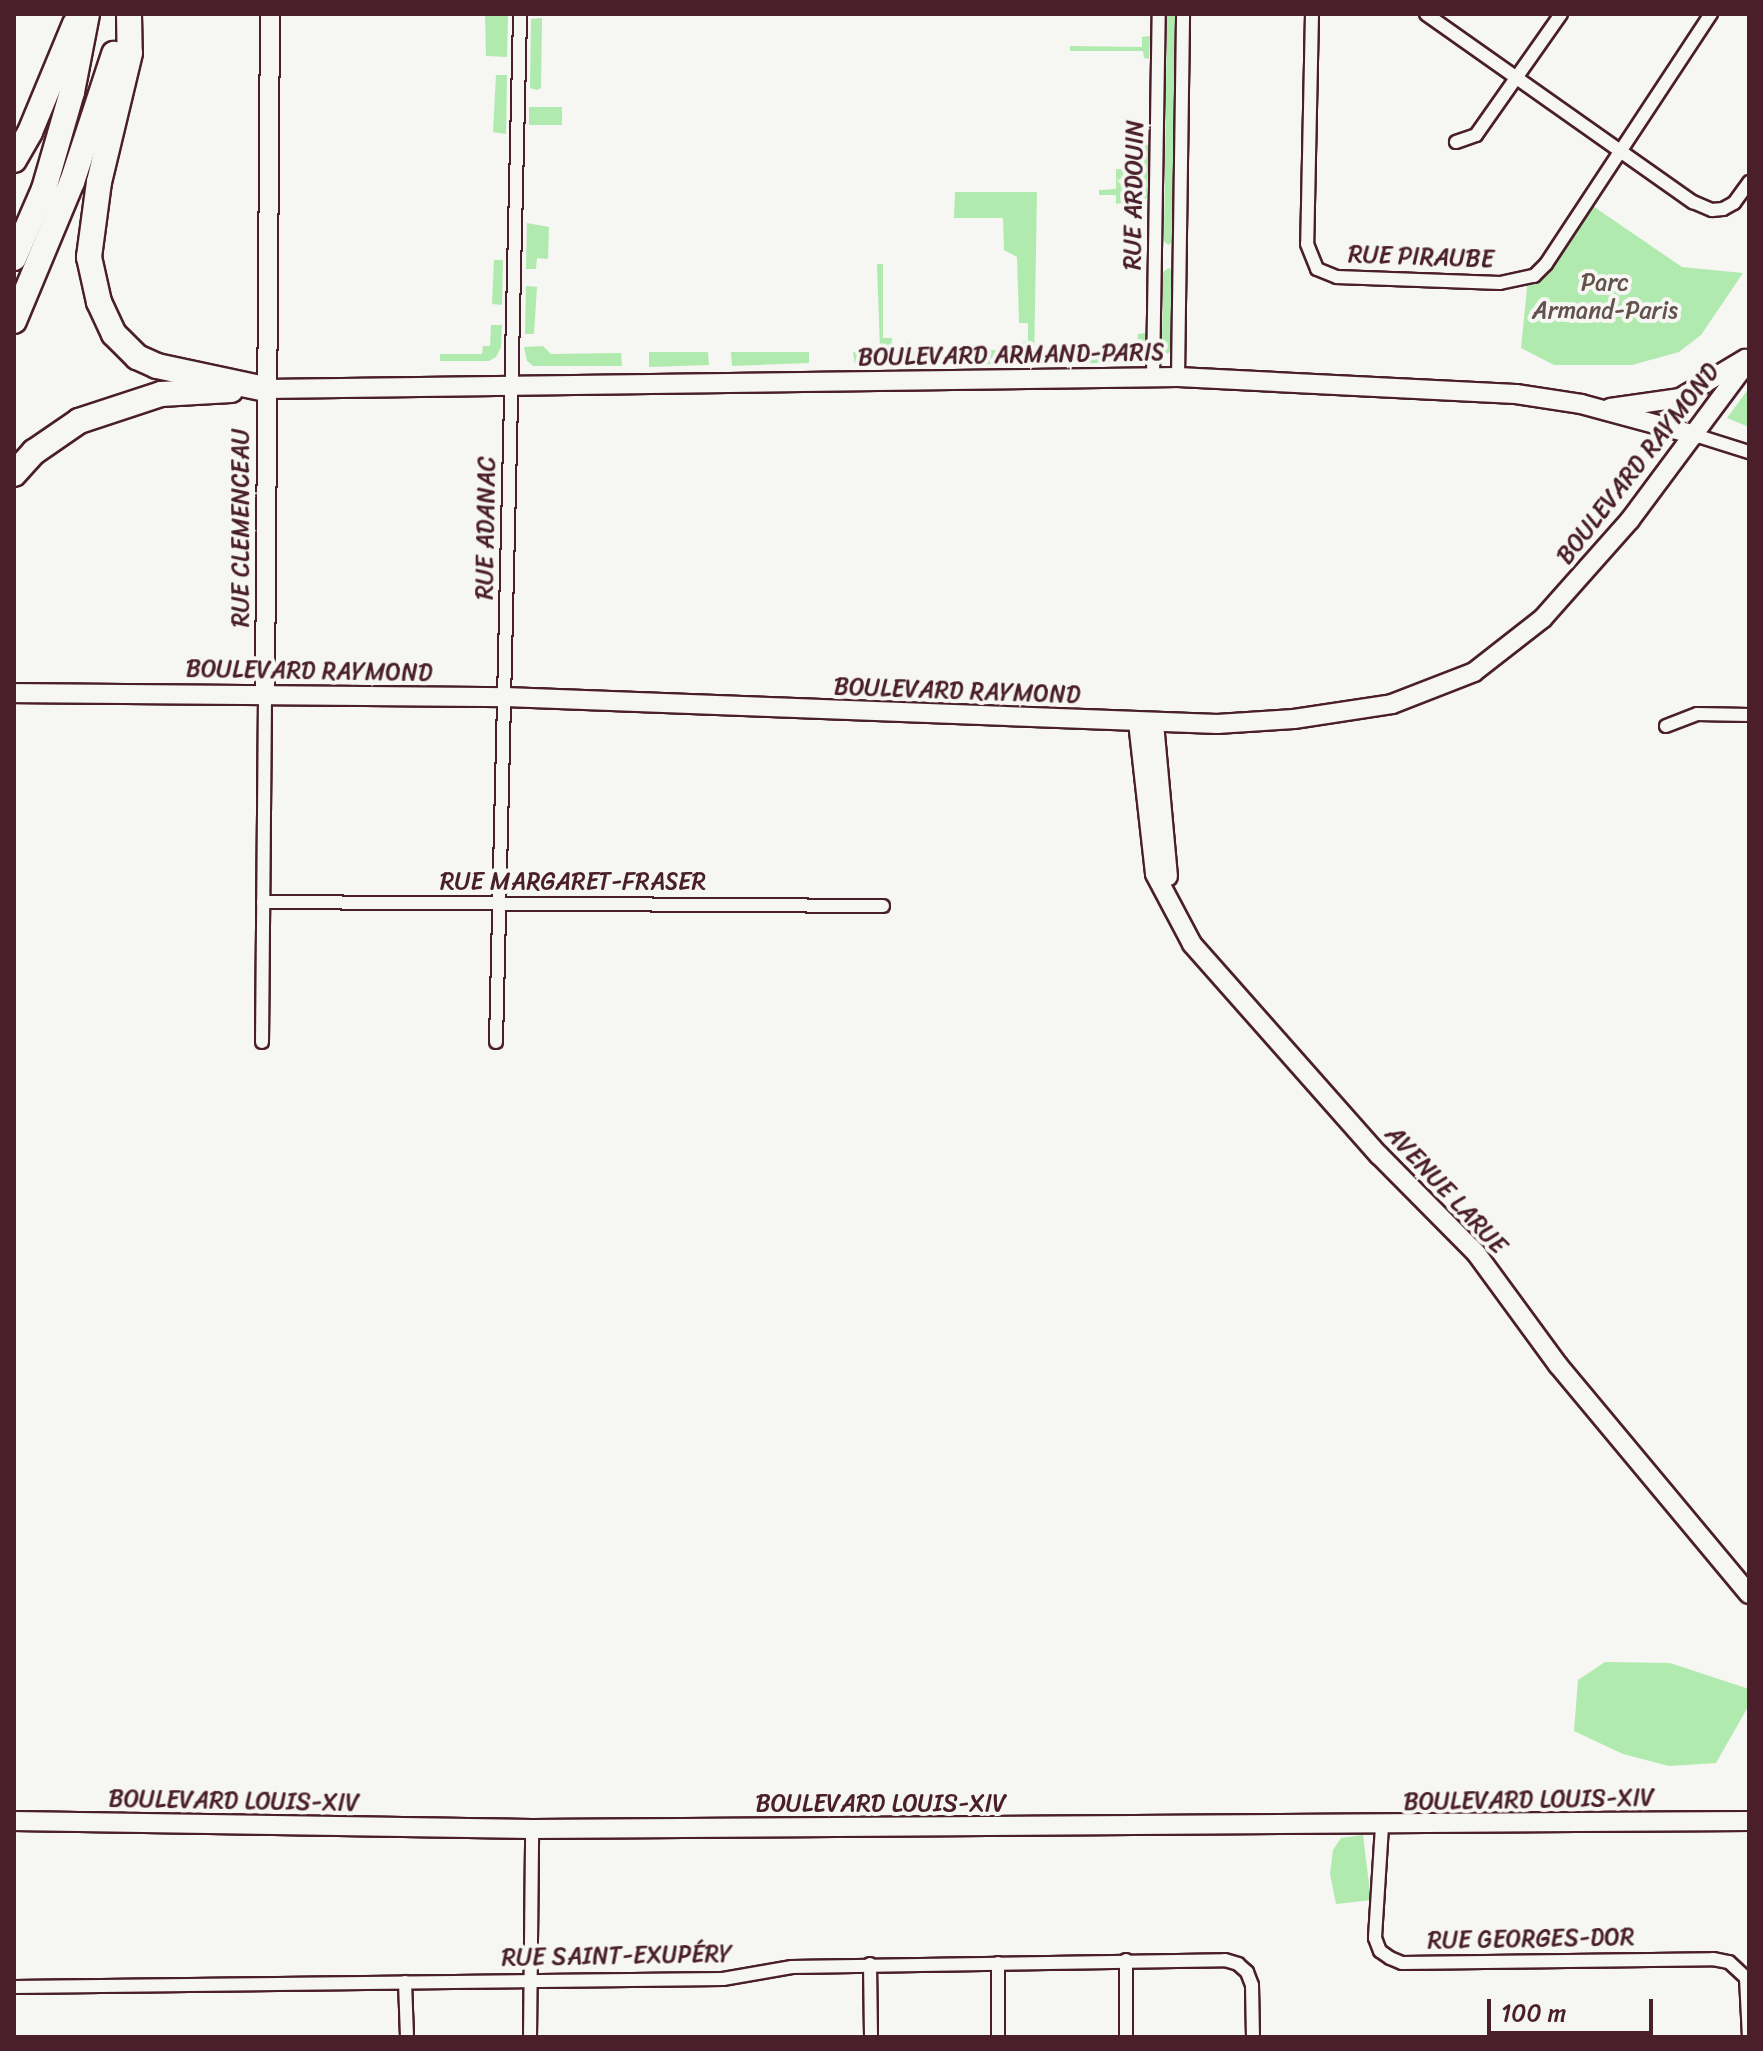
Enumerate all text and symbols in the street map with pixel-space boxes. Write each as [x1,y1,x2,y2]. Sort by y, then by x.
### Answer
street label: RUE ARDOUIN [1118,119,1150,271]
street label: RUE PIRAUBE [1346,240,1496,274]
park label: Parc Armand-Paris [1532,269,1678,325]
street label: BOULEVARD ARMAND-PARIS [854,338,1168,372]
street label: BOULEVARD RAYMOND [1551,358,1725,570]
street label: RUE CLEMENCEAU [227,429,255,627]
street label: RUE ADANAC [470,456,502,600]
street label: BOULEVARD RAYMOND [186,654,432,688]
street label: BOULEVARD RAYMOND [834,672,1080,710]
street label: RUE MARGARET-FRASER [439,868,707,896]
street label: AVENUE LARUE [1379,1120,1513,1260]
street label: BOULEVARD LOUIS-XIV [1403,1783,1655,1817]
street label: BOULEVARD LOUIS-XIV [108,1784,360,1818]
street label: BOULEVARD LOUIS-XIV [755,1790,1007,1818]
street label: RUE GEORGES-DOR [1427,1923,1635,1955]
street label: RUE SAINT-EXUPÉRY [503,1940,731,1972]
scale bar [1491,1983,1657,2033]
text: 100 m [1501,1992,1566,2034]

